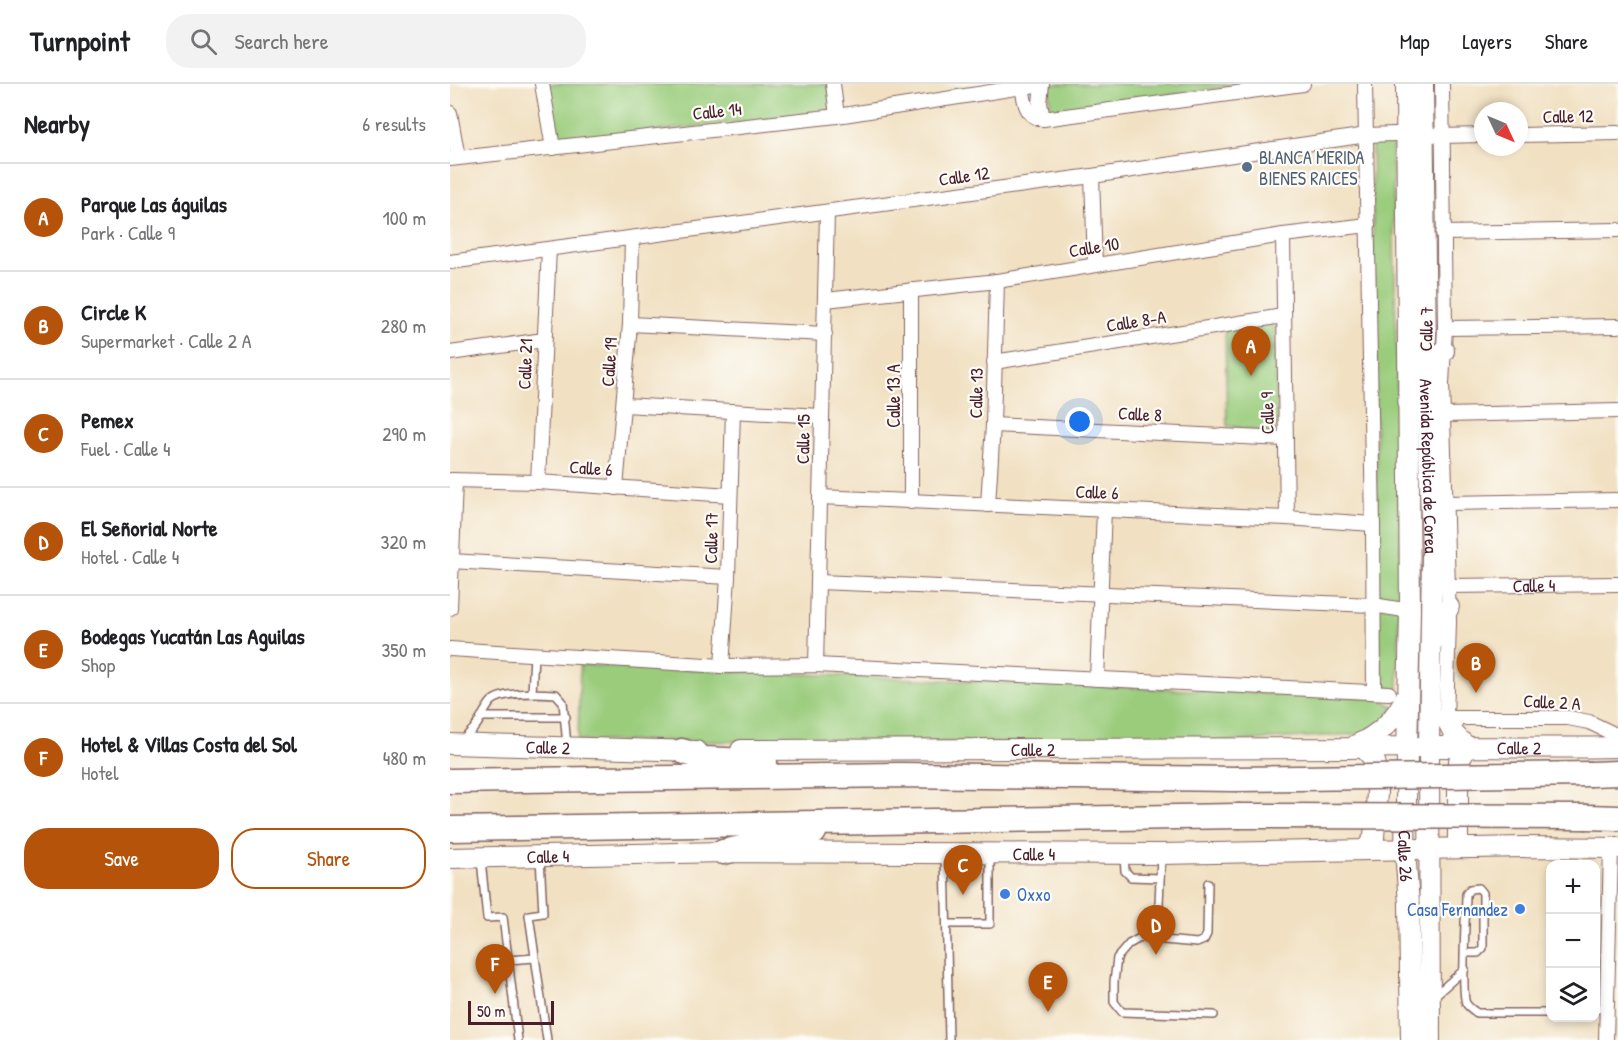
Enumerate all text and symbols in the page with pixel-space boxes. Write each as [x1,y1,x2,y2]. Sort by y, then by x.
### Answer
search box [166,14,586,68]
text: Turnpoint [30,22,130,60]
icon: search [187,25,220,58]
text: Search here [235,26,329,56]
text: Map [1400,27,1429,56]
text: Layers [1462,27,1512,56]
text: Share [1545,27,1588,56]
street label: Calle 14 [691,96,743,126]
north arrow [1474,102,1528,156]
street label: Calle 12 [1542,103,1594,129]
text: Nearby [24,106,90,141]
text: 6 results [362,110,426,137]
place label: BLANCA MERIDA BIENES RAICES [1259,145,1365,191]
street label: Calle 12 [937,160,992,192]
marker: BLANCA MERIDA BIENES RAICES [1240,160,1254,174]
text: Parque Las águilas [81,189,227,219]
text: A [39,204,48,231]
text: 100 m [383,204,426,231]
text: Park · Calle 9 [81,219,175,246]
street label: Calle 10 [1067,231,1121,263]
text: Circle K [81,297,146,327]
street label: Calle 8-A [1104,304,1168,338]
street label: Calle 7 [1413,306,1439,352]
text: B [38,312,49,339]
text: 280 m [381,312,426,339]
pin: A [1232,326,1270,376]
text: Supermarket · Calle 2 A [81,327,252,354]
street label: Calle 19 [595,336,623,387]
street label: Calle 21 [512,338,538,390]
street label: Calle 13 A [881,364,906,428]
street label: Calle 13 [963,367,989,419]
street label: Avenida República de Corea [1414,378,1445,554]
street label: Calle 9 [1254,391,1280,435]
street label: Calle 8 [1117,400,1163,428]
text: Pemex [81,405,134,435]
your location [1065,407,1094,436]
street label: Calle 15 [790,413,816,464]
text: C [38,420,49,447]
text: 290 m [382,420,426,447]
text: Fuel · Calle 4 [81,435,170,462]
street label: Calle 6 [569,454,613,482]
street label: Calle 6 [1075,479,1119,505]
street label: Calle 17 [698,512,724,564]
text: El Señorial Norte [81,513,218,543]
text: D [39,528,48,555]
text: 320 m [381,528,426,555]
text: Hotel · Calle 4 [81,543,179,570]
street label: Calle 4 [1512,572,1556,598]
text: Bodegas Yucatán Las Aguilas [81,621,305,651]
text: E [39,636,48,663]
text: 350 m [381,636,426,663]
pin: B [1456,644,1496,693]
text: Shop [81,651,115,678]
street label: Calle 2 A [1523,688,1581,716]
text: Hotel & Villas Costa del Sol [81,729,297,759]
street label: Calle 2 [525,734,571,760]
street label: Calle 2 [1497,735,1542,760]
street label: Calle 2 [1011,736,1056,762]
text: F [40,744,47,771]
text: 480 m [383,744,426,771]
text: Hotel [81,759,119,786]
button: Save [24,828,219,889]
button: Share [231,828,426,889]
street label: Calle 26 [1392,830,1420,883]
street label: Calle 4 [1012,841,1056,866]
street label: Calle 4 [526,843,570,869]
pin: C [944,846,982,895]
map controls [1546,860,1600,1022]
button: + [1546,860,1600,914]
place label: Oxxo [1017,882,1050,907]
marker: Oxxo [998,887,1012,901]
place label: Casa Fernandez [1407,897,1508,922]
marker: Casa Fernandez [1513,902,1527,916]
pin: D [1136,906,1176,955]
button: − [1546,914,1600,968]
pin: F [476,944,514,994]
pin: E [1028,962,1068,1012]
button: layers [1546,968,1600,1022]
scale bar [468,998,554,1026]
text: 50 m [477,1000,506,1022]

